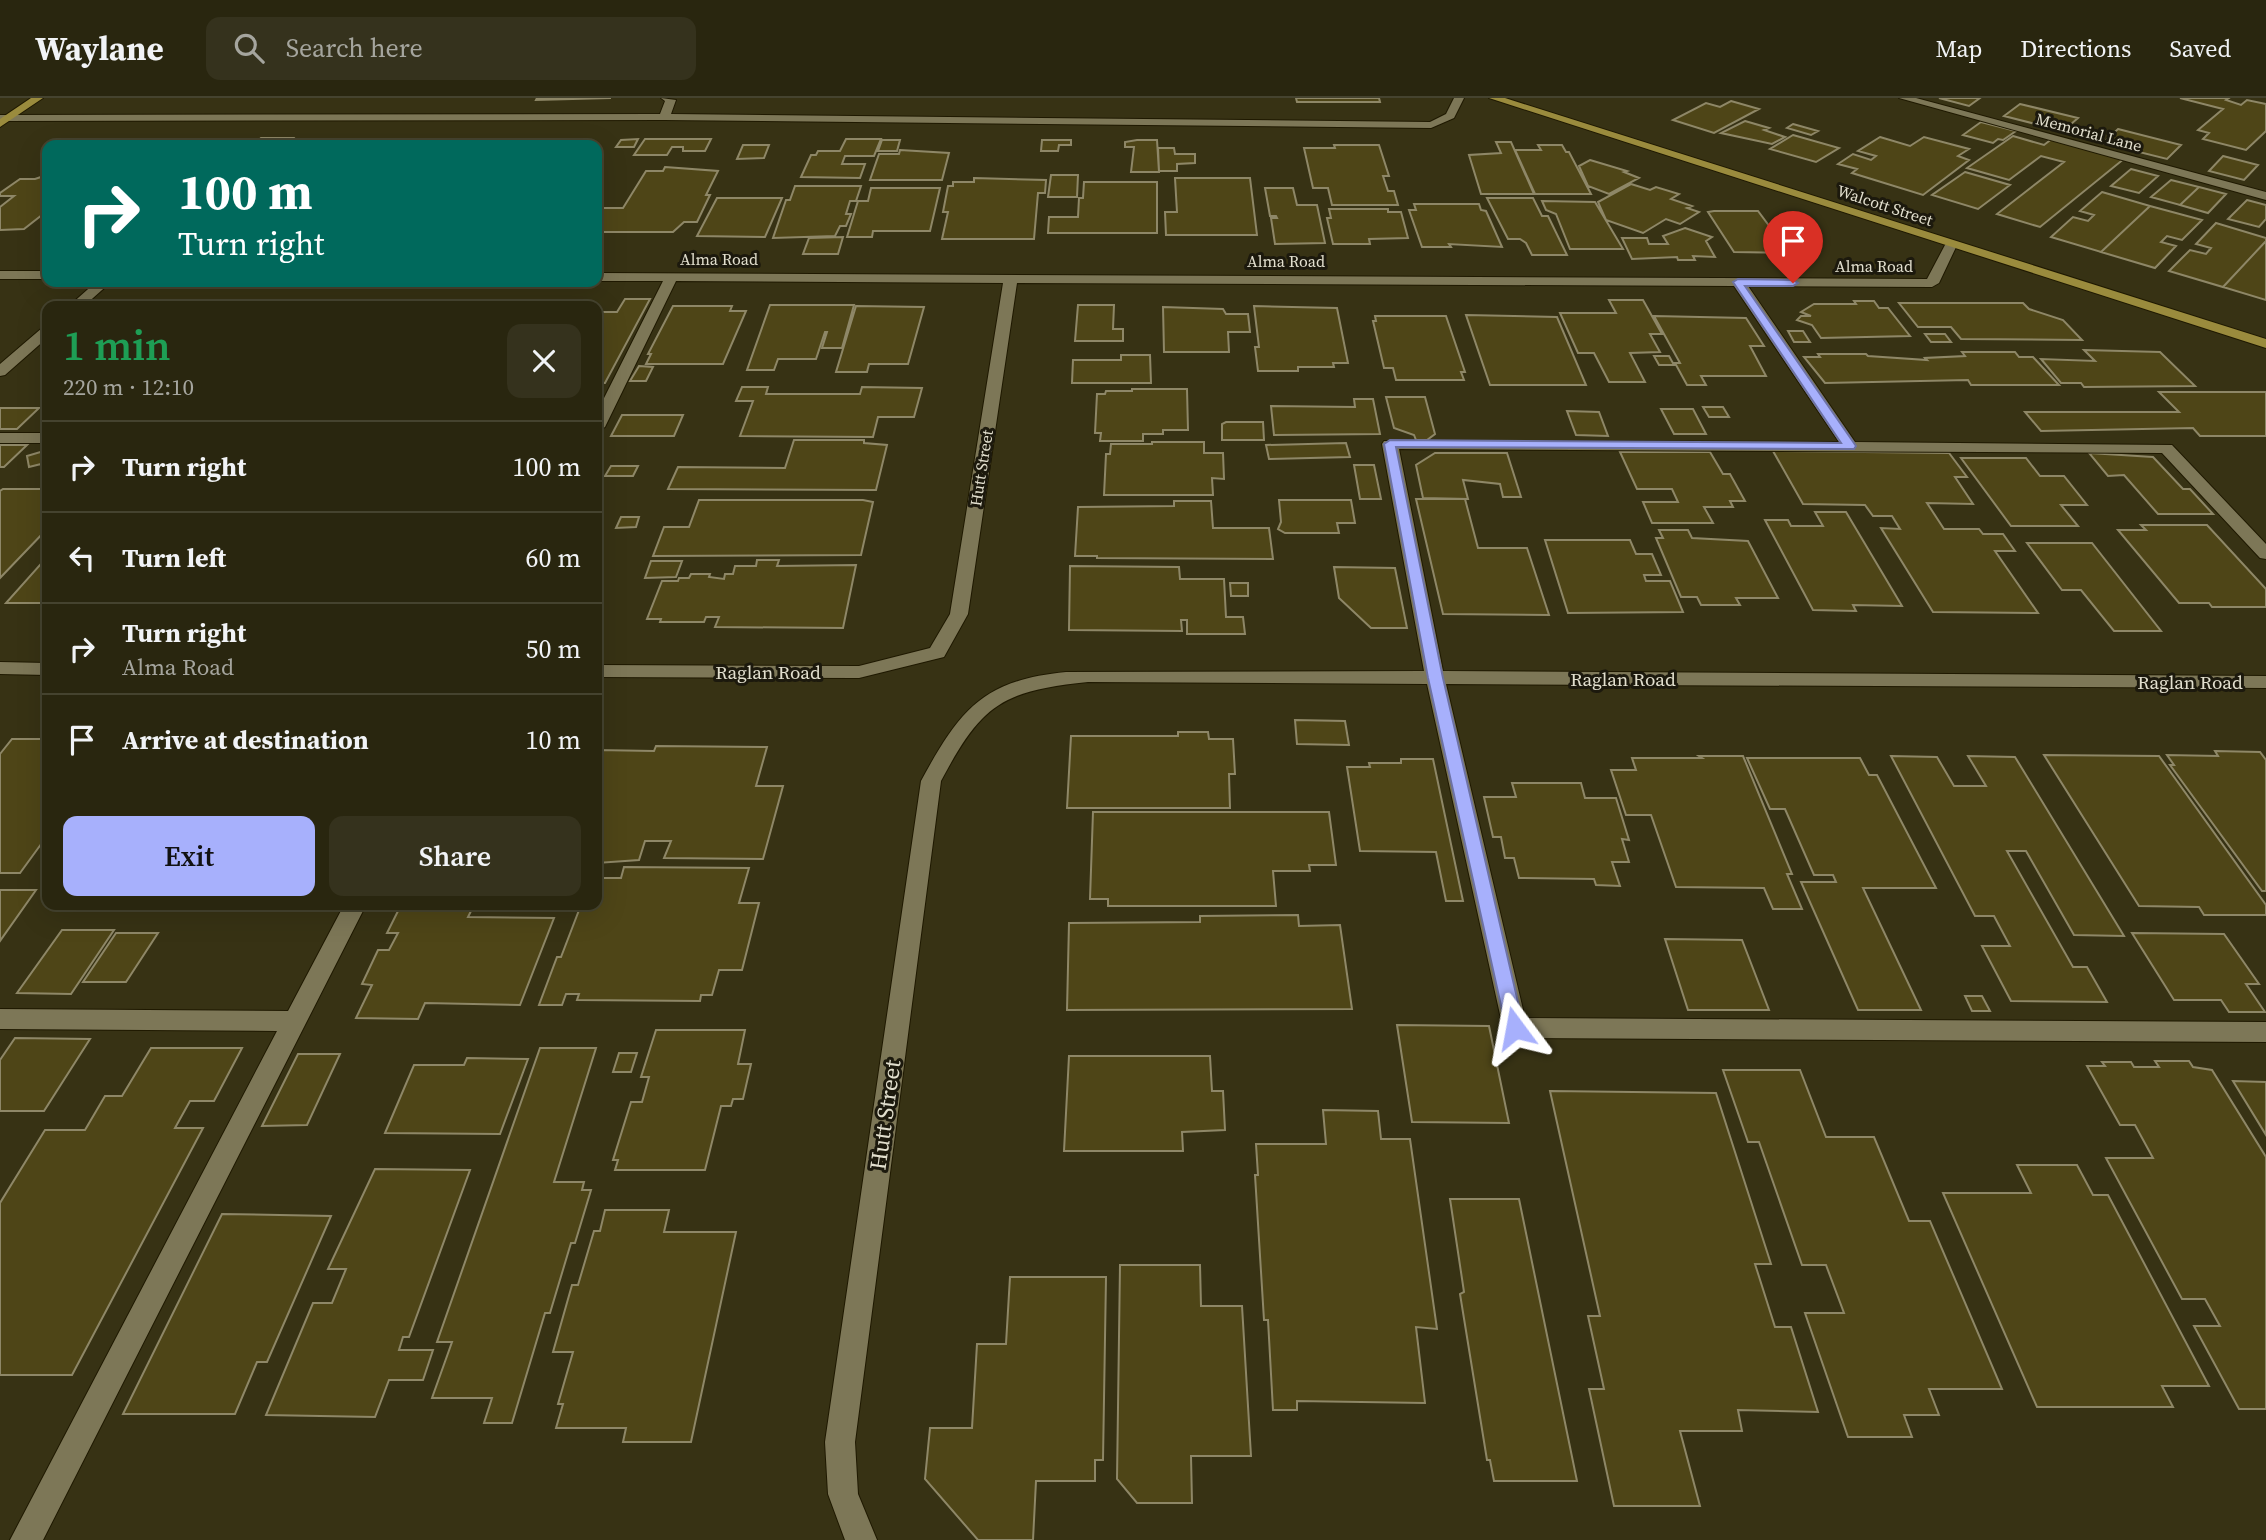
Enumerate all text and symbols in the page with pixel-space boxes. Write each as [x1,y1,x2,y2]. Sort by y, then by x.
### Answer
search box [206,17,696,80]
text: Waylane [35,26,164,71]
icon: search [230,29,268,67]
text: Search here [286,30,423,66]
text: Map [1935,32,1982,65]
text: Directions [2020,32,2131,65]
text: Saved [2169,32,2231,65]
street label: Memorial Lane [2033,107,2145,157]
text: 100 m [178,158,313,225]
icon: right [63,168,154,259]
street label: Walcott Street [1834,179,1936,231]
pin [1763,211,1823,283]
text: Turn right [178,222,324,266]
icon: arrive [1774,222,1812,260]
street label: Alma Road [680,248,758,270]
street label: Alma Road [1247,250,1325,272]
street label: Alma Road [1835,255,1913,277]
text: 1 min [63,316,171,374]
button: close [507,324,581,398]
text: 220 m · 12:10 [63,371,194,403]
street label: Hutt Street [964,427,998,508]
icon: right [63,448,101,486]
text: Turn right [122,449,246,485]
text: 100 m [513,449,581,485]
icon: left [63,539,101,577]
text: Turn left [122,540,226,576]
text: 60 m [526,540,581,576]
text: Turn right [122,615,246,651]
icon: right [63,630,101,668]
text: 50 m [526,631,581,667]
text: Alma Road [122,651,234,683]
street label: Raglan Road [715,659,821,685]
street label: Raglan Road [1570,666,1676,692]
street label: Raglan Road [2137,669,2243,695]
icon: arrive [63,721,101,759]
text: Arrive at destination [122,722,369,758]
text: 10 m [526,722,581,758]
button: Exit [63,816,315,896]
button: Share [329,816,581,896]
position arrow [1478,991,1552,1065]
street label: Hutt Street [861,1057,909,1172]

